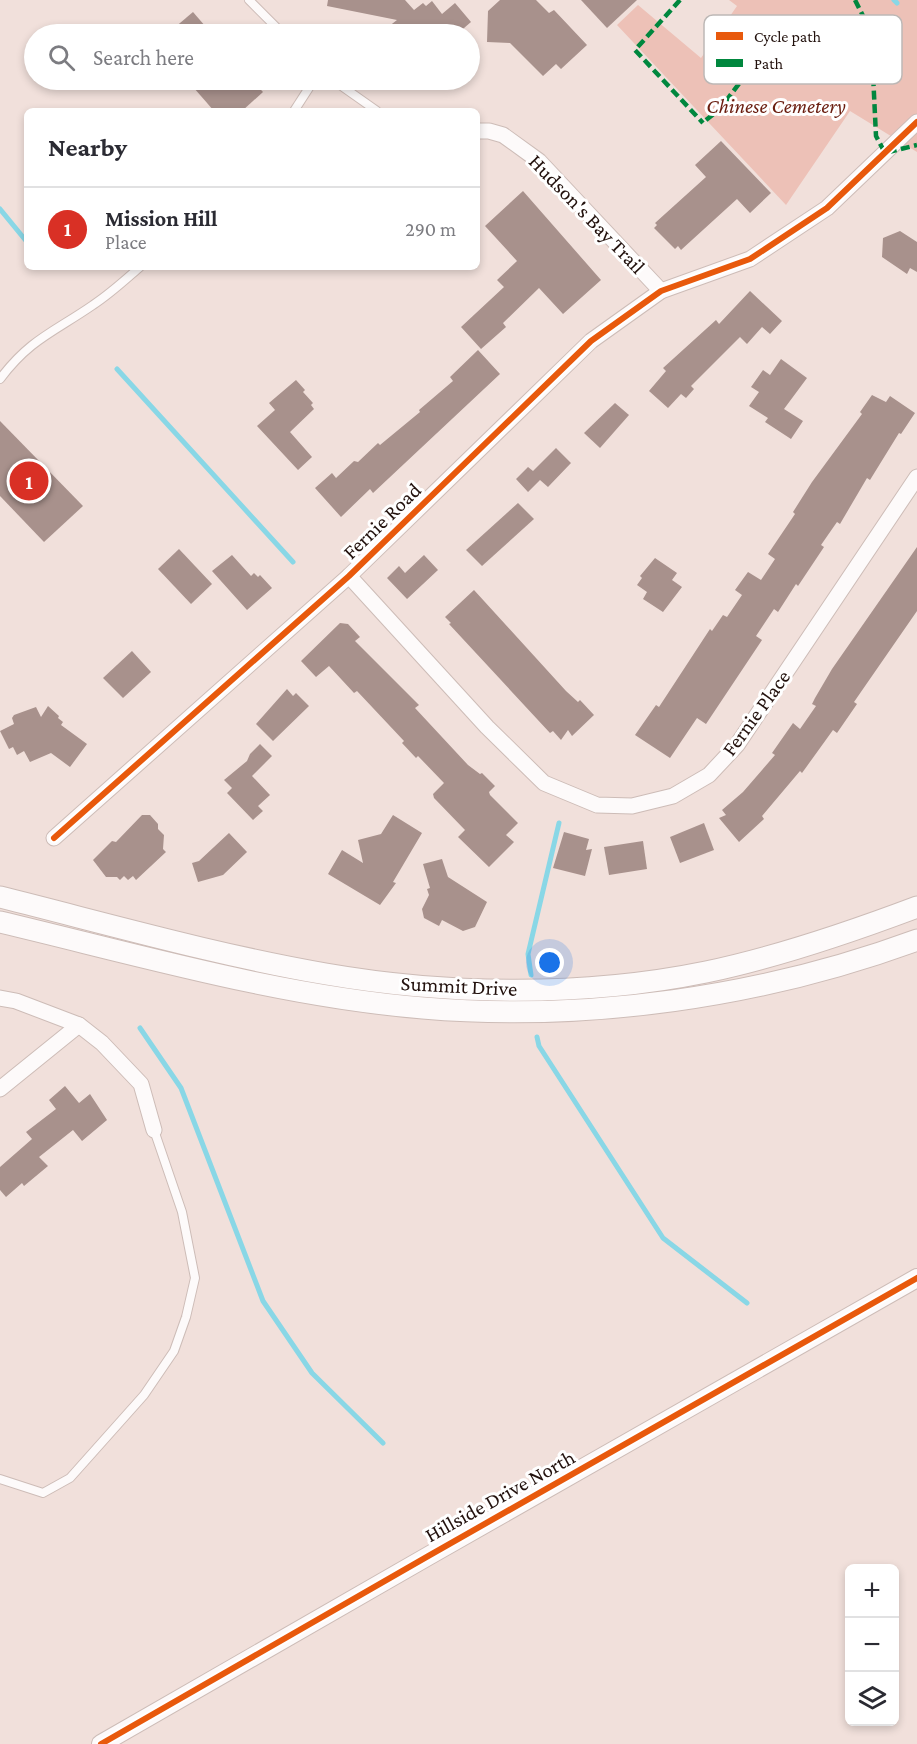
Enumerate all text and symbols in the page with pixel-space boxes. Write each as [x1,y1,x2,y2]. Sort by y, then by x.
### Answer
legend [704,15,902,84]
search box [24,24,480,90]
text: Cycle path [754,28,821,46]
icon: search [45,41,78,74]
text: Search here [93,45,194,70]
text: Path [754,55,784,72]
park label: Chinese Cemetery [706,94,846,118]
text: Nearby [48,133,127,162]
street label: Hudson's Bay Trail [524,149,650,279]
text: Mission Hill [105,206,217,231]
text: 1 [64,218,71,240]
text: 290 m [405,218,456,240]
text: Place [105,231,147,253]
pin: 1 [9,458,48,504]
street label: Fernie Road [338,478,426,564]
street label: Fernie Place [717,665,795,761]
your location [535,948,564,977]
street label: Summit Drive [400,971,518,1001]
street label: Hillside Drive North [421,1445,579,1547]
map controls [845,1564,899,1726]
button: + [845,1564,899,1618]
button: − [845,1618,899,1672]
button: layers [845,1672,899,1726]

